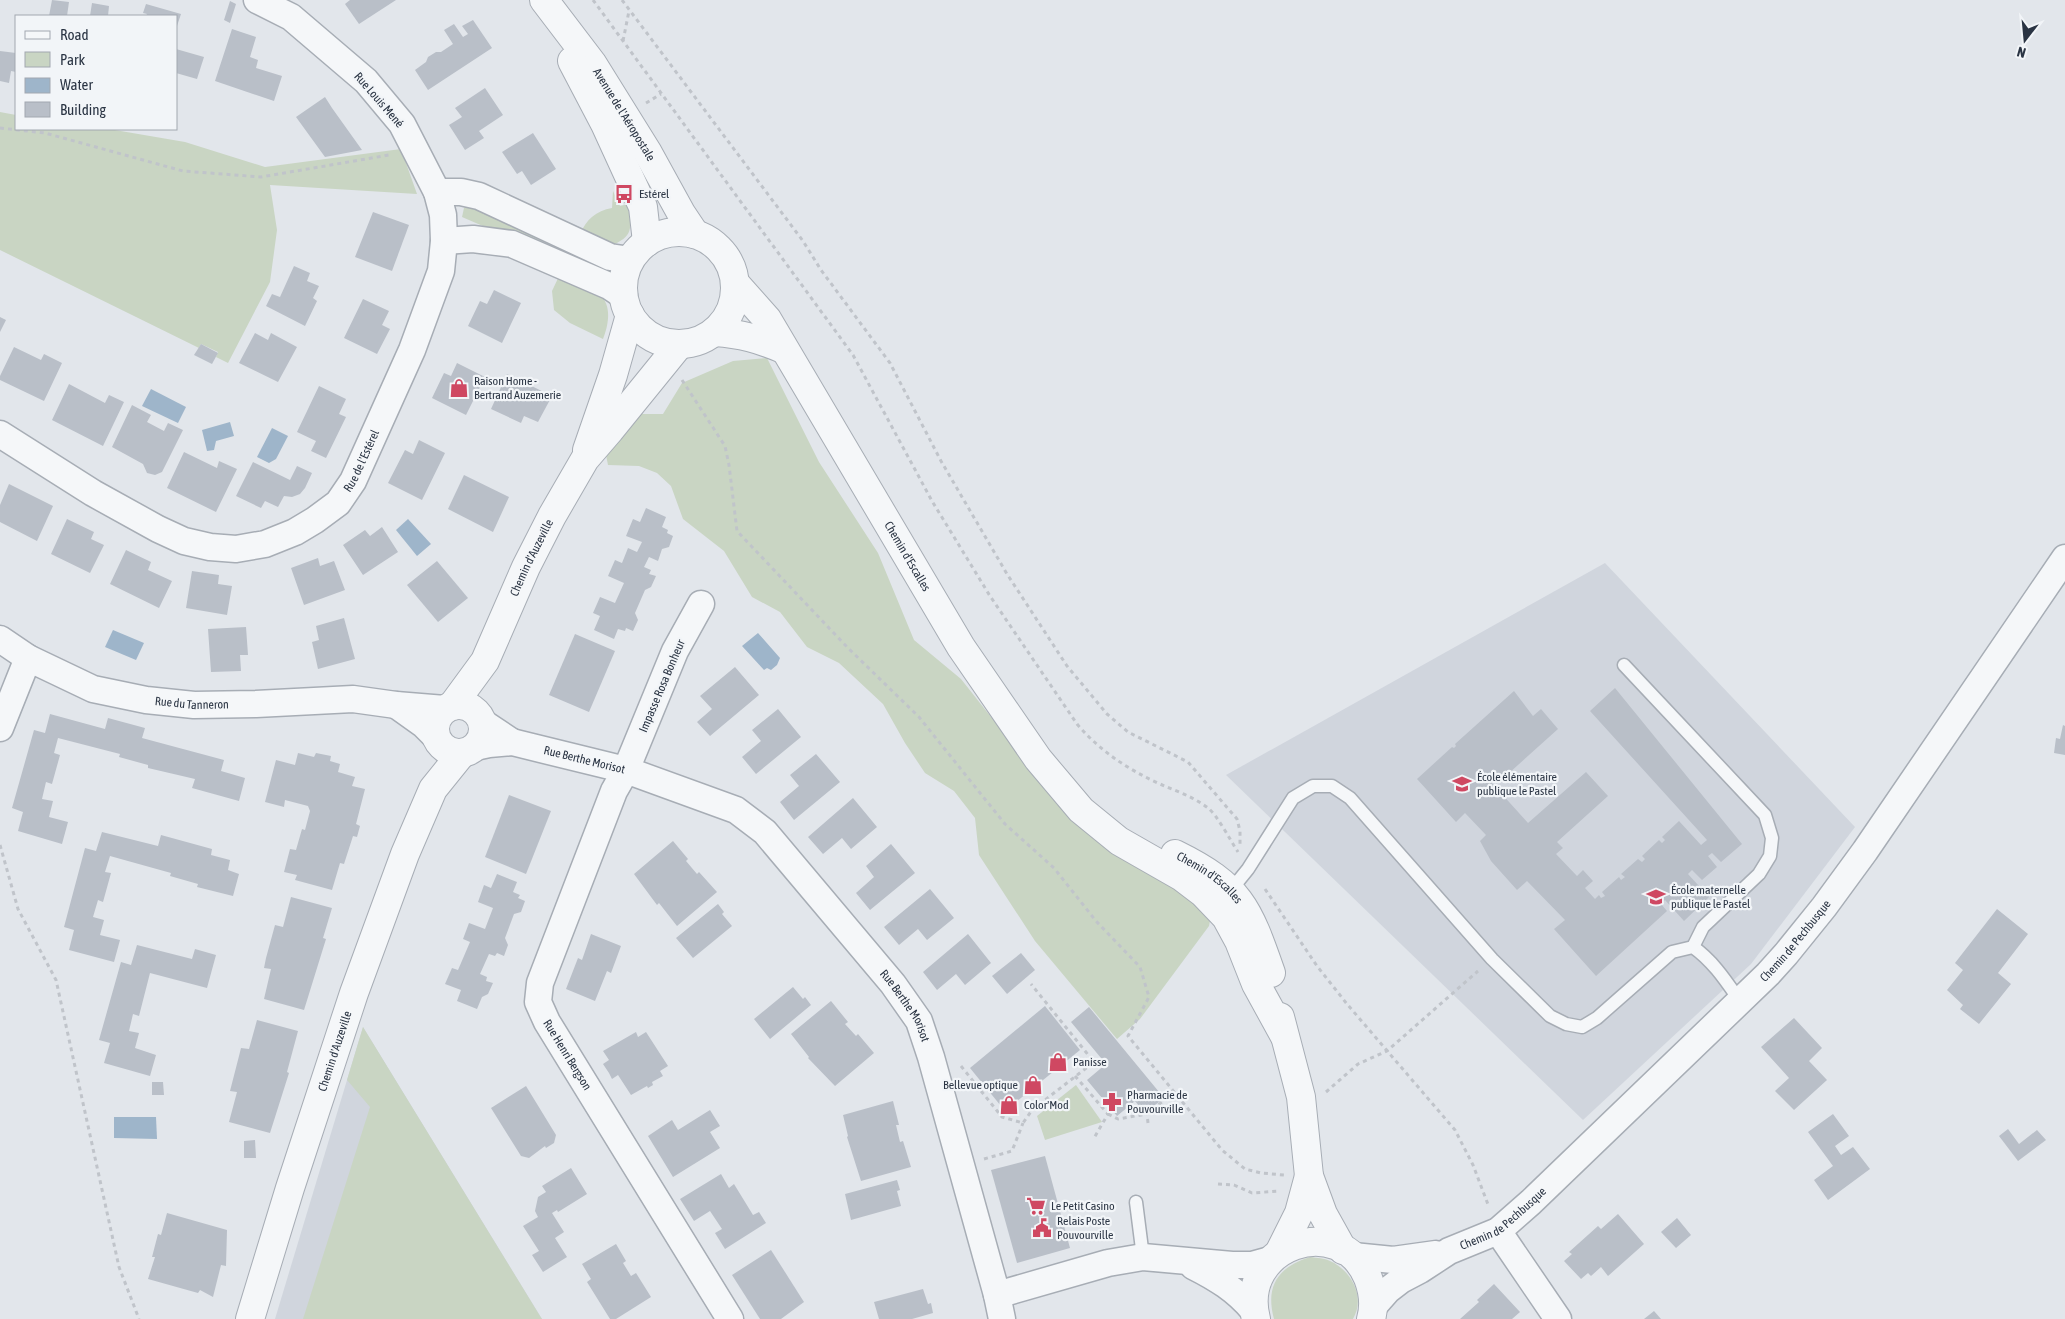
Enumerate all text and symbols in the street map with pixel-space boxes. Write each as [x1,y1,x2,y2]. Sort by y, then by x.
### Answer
legend [15,15,178,130]
north arrow [2000,15,2050,65]
text: Road [60,26,89,43]
text: N [2015,44,2028,61]
text: Park [60,51,85,68]
street label: Avenue de l'Aéropostale [590,66,658,163]
street label: Rue Louis Mené [351,70,407,130]
text: Water [60,76,93,93]
text: Building [60,101,106,118]
bus stop icon: Estérel [613,183,635,205]
place label: Estérel [639,187,670,201]
place label: Raison Home - Bertrand Auzemerie [474,374,561,402]
shop icon: Raison Home - Bertrand Auzemerie [448,377,470,399]
street label: Rue de l'Estérel [341,427,383,495]
street label: Chemin d'Auzeville [507,517,556,598]
street label: Chemin d'Escalles [881,519,933,594]
street label: Impasse Rosa Bonheur [636,637,688,734]
street label: Rue du Tanneron [154,694,229,712]
street label: Rue Berthe Morisot [542,743,627,777]
place label: École élémentaire publique le Pastel [1477,770,1557,798]
school or university icon: École élémentaire publique le Pastel [1451,773,1473,795]
street label: Chemin d'Escalles [1174,849,1245,906]
place label: École maternelle publique le Pastel [1671,883,1751,911]
school or university icon: École maternelle publique le Pastel [1645,886,1667,908]
street label: Chemin de Pechbusque [1757,897,1834,985]
street label: Rue Berthe Morisot [877,967,933,1044]
street label: Chemin d'Auzeville [315,1009,355,1093]
street label: Rue Henri Bergson [540,1017,594,1093]
shop icon: Panisse [1047,1051,1069,1073]
place label: Panisse [1073,1055,1107,1069]
shop icon: Bellevue optique [1022,1074,1044,1096]
place label: Bellevue optique [943,1078,1018,1092]
place label: Pharmacie de Pouvourville [1127,1088,1187,1116]
pharmacy icon: Pharmacie de Pouvourville [1101,1091,1123,1113]
shop icon: Color'Mod [998,1094,1020,1116]
place label: Color'Mod [1024,1098,1069,1112]
street label: Chemin de Pechbusque [1458,1184,1549,1253]
supermarket icon: Le Petit Casino [1025,1195,1047,1217]
place label: Le Petit Casino [1051,1199,1115,1213]
place label: Relais Poste Pouvourville [1057,1214,1113,1242]
public building icon: Relais Poste Pouvourville [1031,1217,1053,1239]

